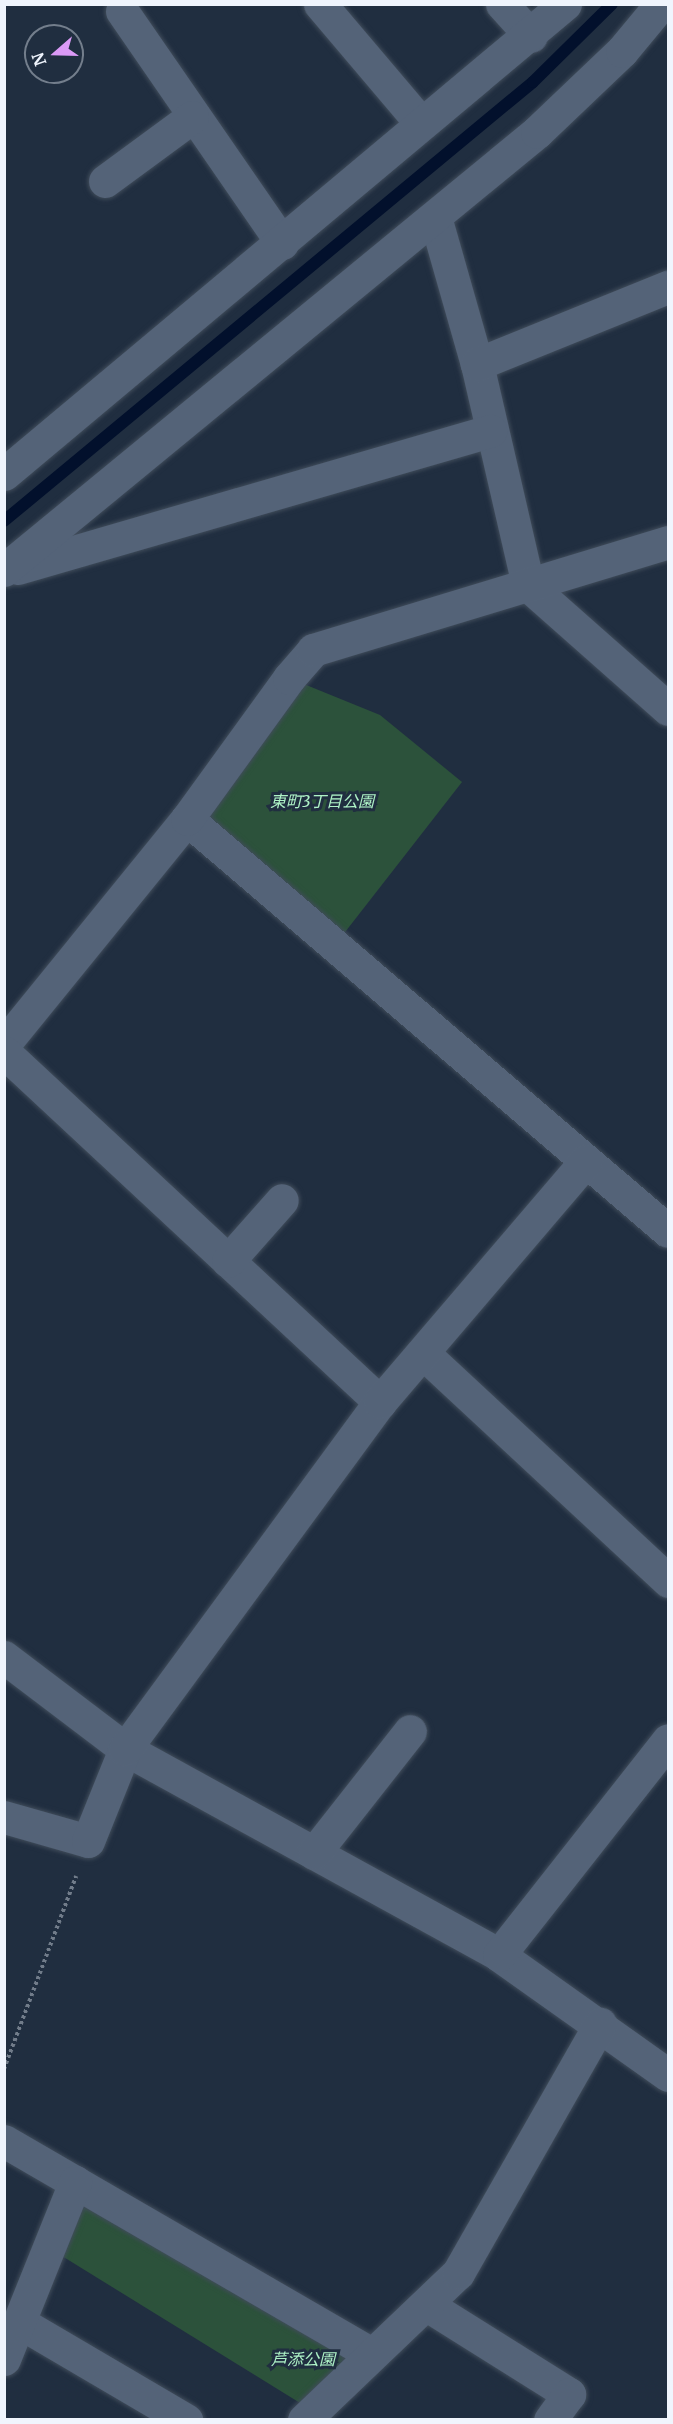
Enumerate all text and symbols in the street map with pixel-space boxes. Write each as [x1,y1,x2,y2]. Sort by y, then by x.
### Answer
north arrow [24,24,84,84]
text: N [27,50,51,69]
park label: 東町3丁目公園 [270,791,374,811]
park label: 芦添公園 [271,2349,335,2369]

